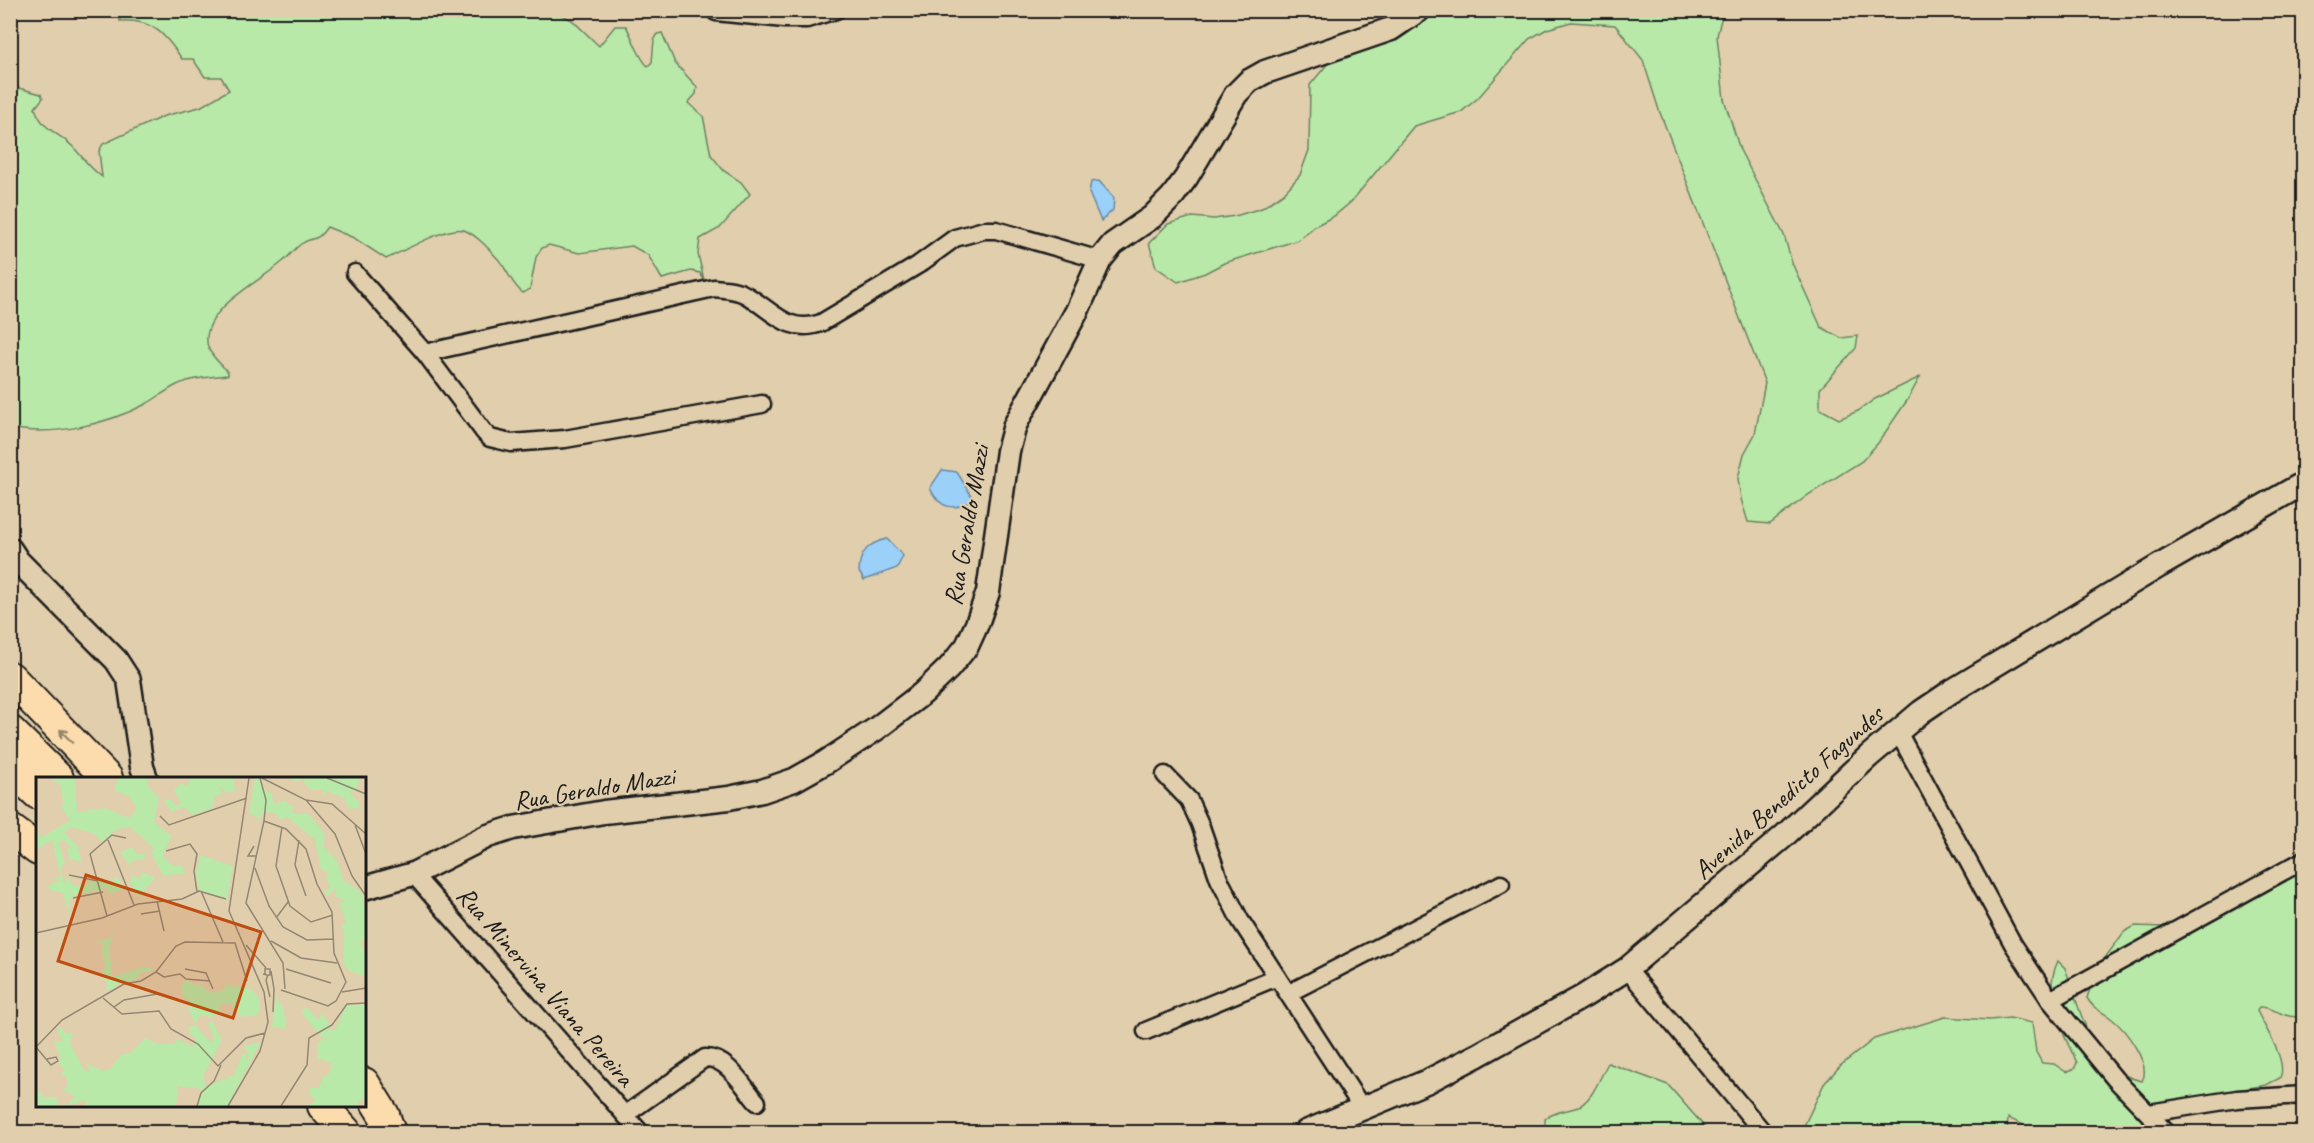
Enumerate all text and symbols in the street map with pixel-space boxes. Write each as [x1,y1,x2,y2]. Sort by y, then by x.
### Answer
street label: Rua Geraldo Mazzi [936,439,997,608]
street label: Avenida Benedicto Fagundes [1687,697,1892,886]
one-way arrow [60,729,74,744]
street label: Rua Geraldo Mazzi [511,759,680,817]
inset map [36,777,366,1107]
street label: Rua Minervina Viana Pereira [450,879,643,1095]

